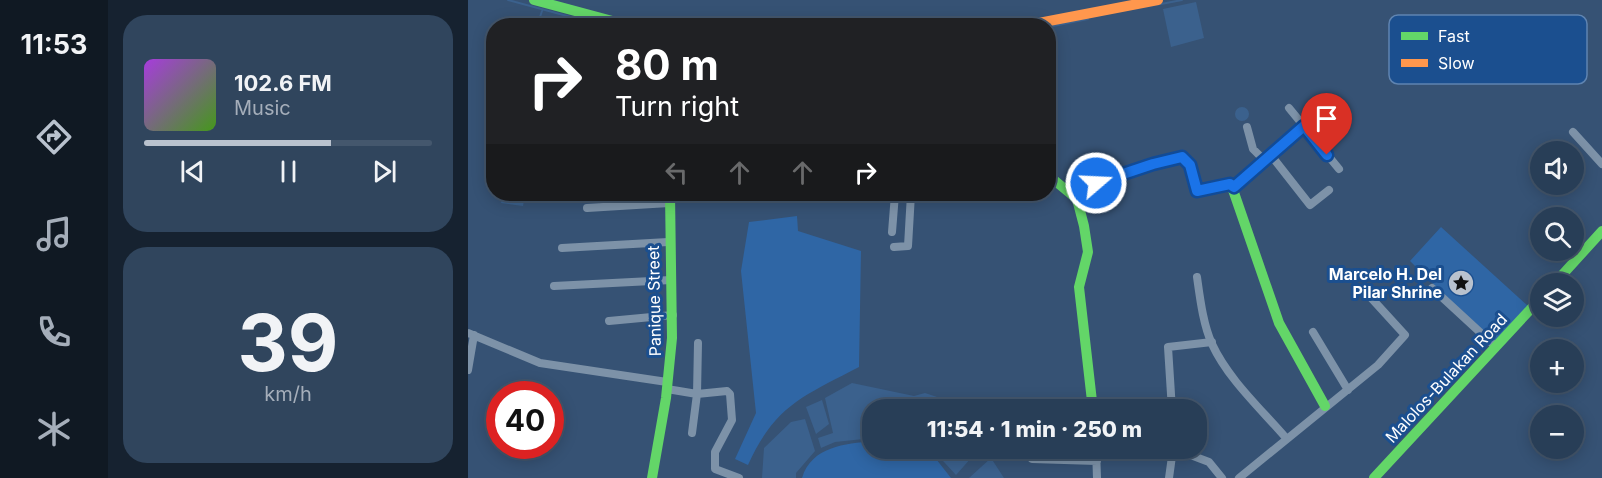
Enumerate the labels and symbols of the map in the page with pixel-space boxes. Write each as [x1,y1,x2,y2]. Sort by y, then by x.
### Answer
legend [1389,15,1587,84]
text: Fast [1438,26,1470,46]
text: Slow [1438,53,1475,73]
pin [1301,93,1352,155]
position arrow [1064,151,1128,215]
street label: Panique Street [643,245,665,357]
place label: Marcelo H. Del Pilar Shrine [1329,264,1442,302]
place icon: Marcelo H. Del Pilar Shrine [1446,268,1476,298]
street label: Malolos-Bulakan Road [1381,309,1511,447]
speed limit sign: 40 [486,381,564,459]

